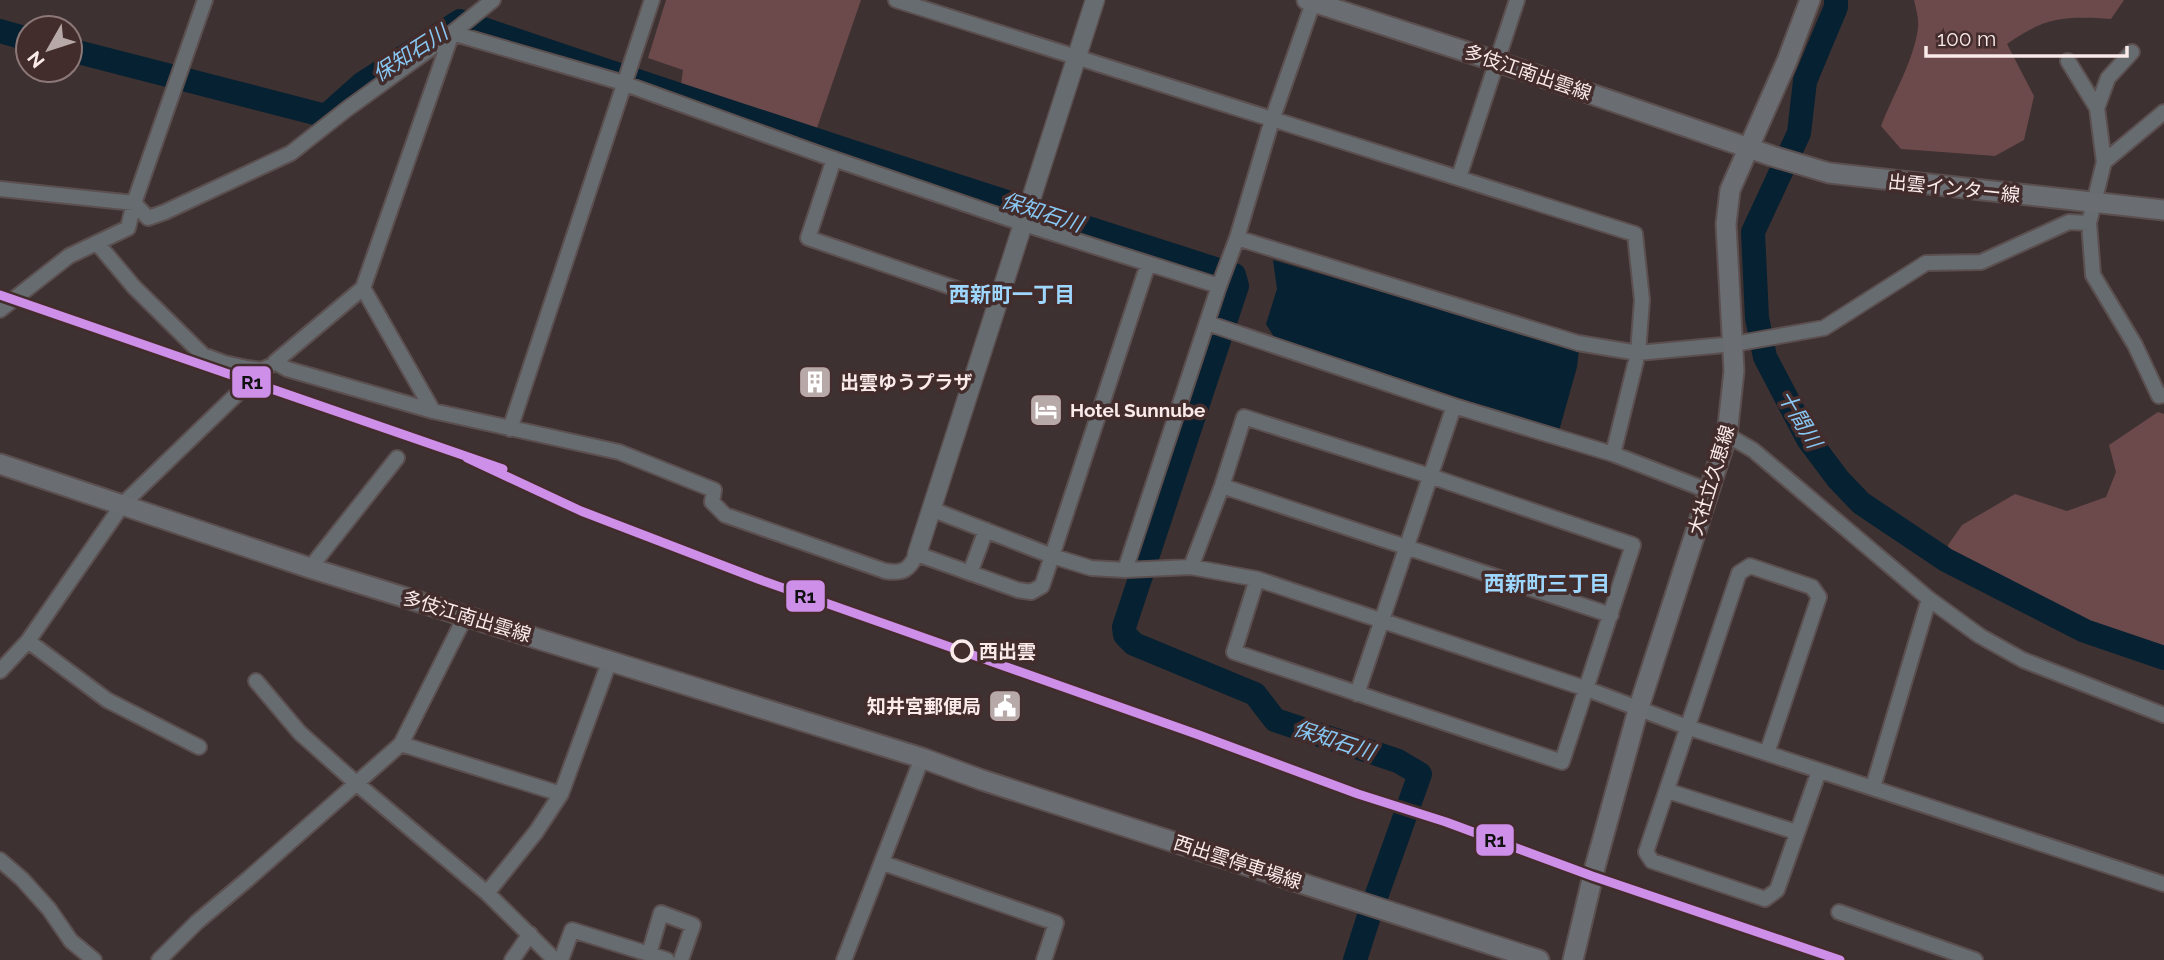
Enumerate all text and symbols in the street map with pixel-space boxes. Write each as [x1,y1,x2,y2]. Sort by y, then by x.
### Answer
north arrow [14,14,84,84]
scale bar [1926,14,2127,58]
water label: 保知石川 [368,19,454,86]
text: 100 m [1937,26,1996,51]
street label: 多伎江南出雲線 [1462,40,1594,104]
text: N [23,47,49,72]
street label: 出雲インター線 [1887,170,2021,206]
water label: 保知石川 [998,187,1088,237]
district label: 西新町一丁目 [949,282,1075,307]
building icon: 出雲ゆうプラザ [796,363,834,401]
line badge: R1 [231,365,272,399]
text: R1 [241,371,263,393]
place label: 出雲ゆうプラザ [840,371,973,393]
water label: 十間川 [1773,386,1828,454]
hotel icon: Hotel Sunnube [1027,391,1065,429]
place label: Hotel Sunnube [1070,399,1205,421]
street label: 大社立久恵線 [1684,422,1738,538]
district label: 西新町三丁目 [1484,571,1610,596]
line badge: R1 [785,579,826,613]
text: R1 [794,585,816,607]
street label: 多伎江南出雲線 [400,586,534,646]
marker: 西出雲 [951,640,973,662]
place label: 西出雲 [979,640,1036,662]
public building icon: 知井宮郵便局 [986,687,1024,725]
place label: 知井宮郵便局 [867,695,981,717]
water label: 保知石川 [1290,715,1380,765]
line badge: R1 [1475,823,1515,857]
text: R1 [1484,829,1506,851]
street label: 西出雲停車場線 [1171,831,1305,893]

